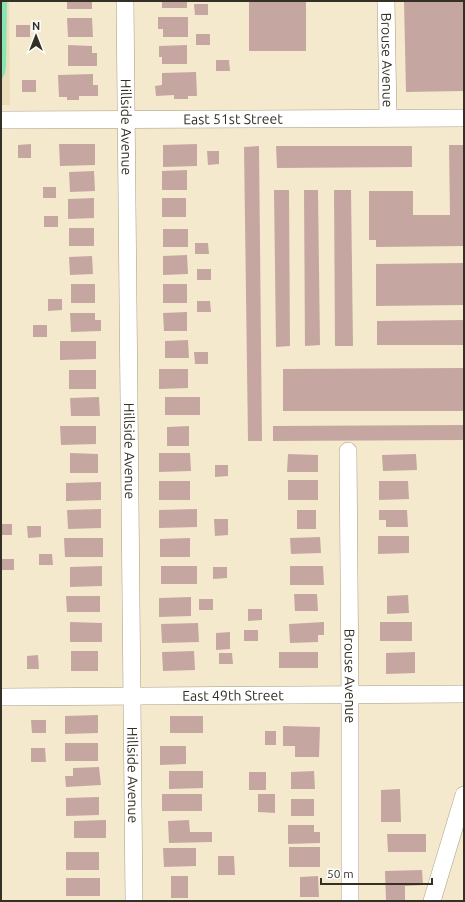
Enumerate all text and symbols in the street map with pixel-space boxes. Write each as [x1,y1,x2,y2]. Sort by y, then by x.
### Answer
street label: Brouse Avenue [378,13,396,107]
north arrow [16,16,56,56]
text: N [32,20,40,32]
street label: Hillside Avenue [118,79,135,175]
street label: East 51st Street [183,111,283,127]
street label: Hillside Avenue [121,403,138,499]
street label: Brouse Avenue [341,629,358,723]
street label: East 49th Street [182,687,284,704]
street label: Hillside Avenue [124,727,141,823]
scale bar [321,860,432,886]
text: 50 m [327,867,354,880]

